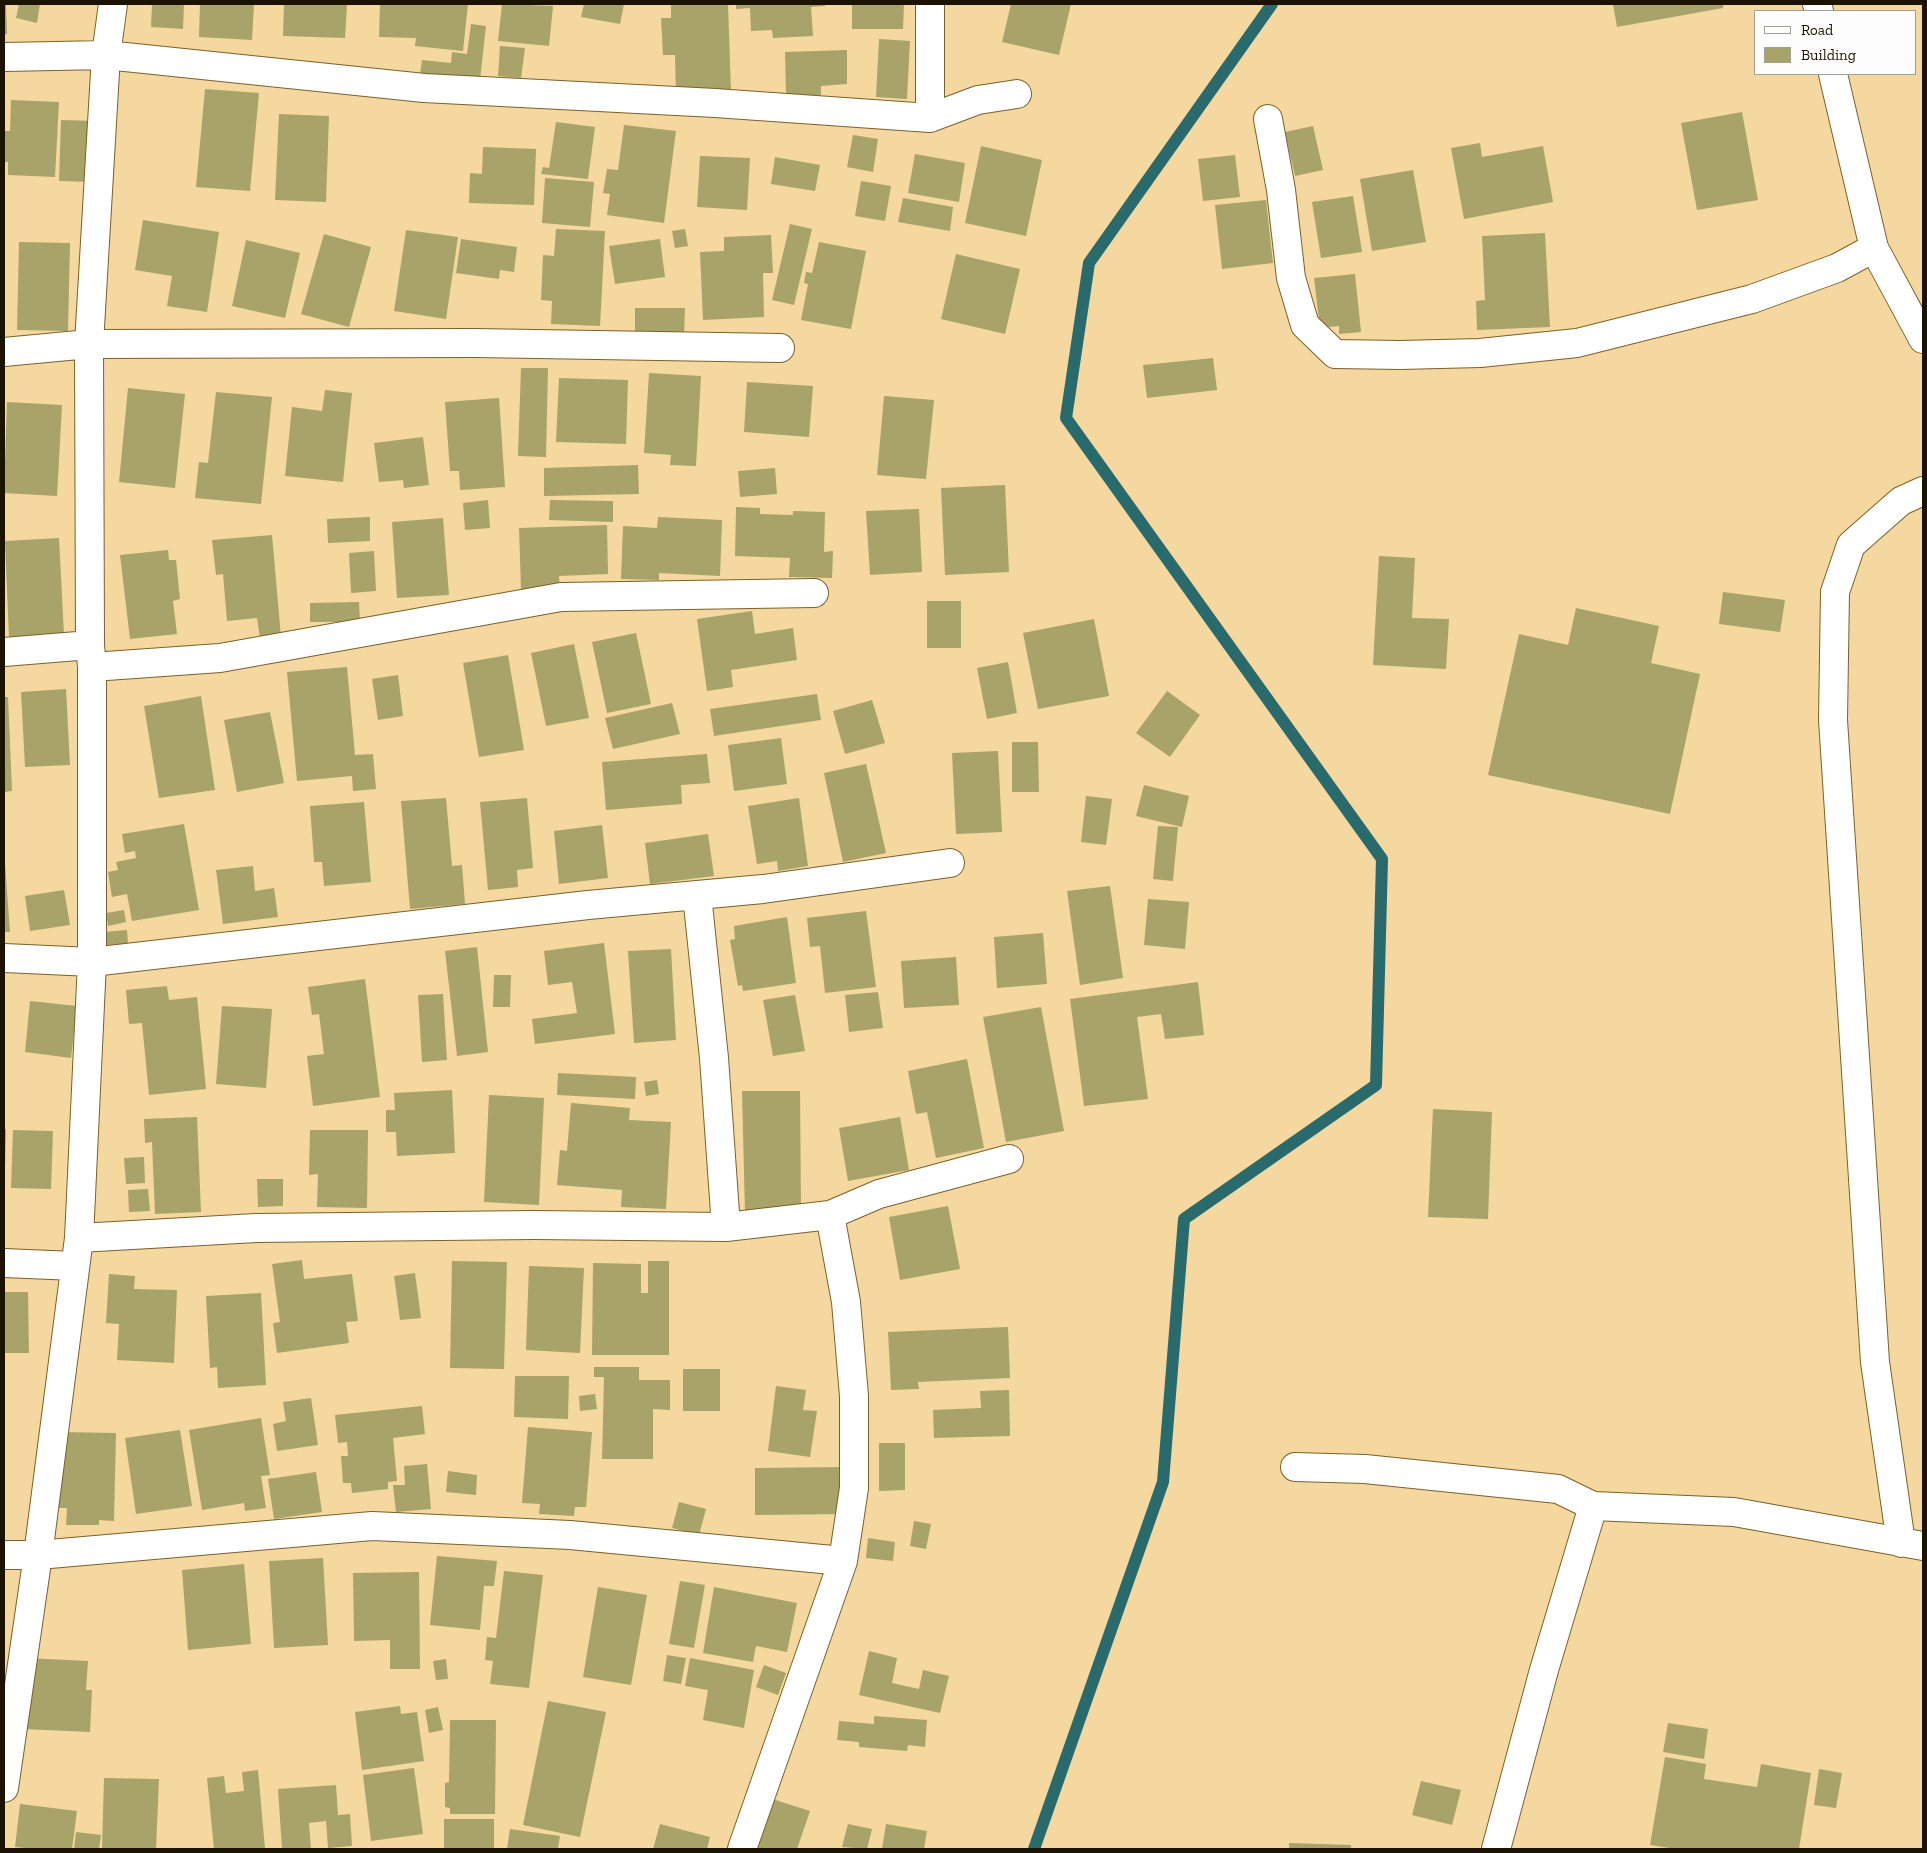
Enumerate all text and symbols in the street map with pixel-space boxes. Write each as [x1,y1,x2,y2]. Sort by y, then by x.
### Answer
legend [1754,10,1917,75]
text: Road [1801,21,1833,39]
text: Building [1801,46,1856,64]

